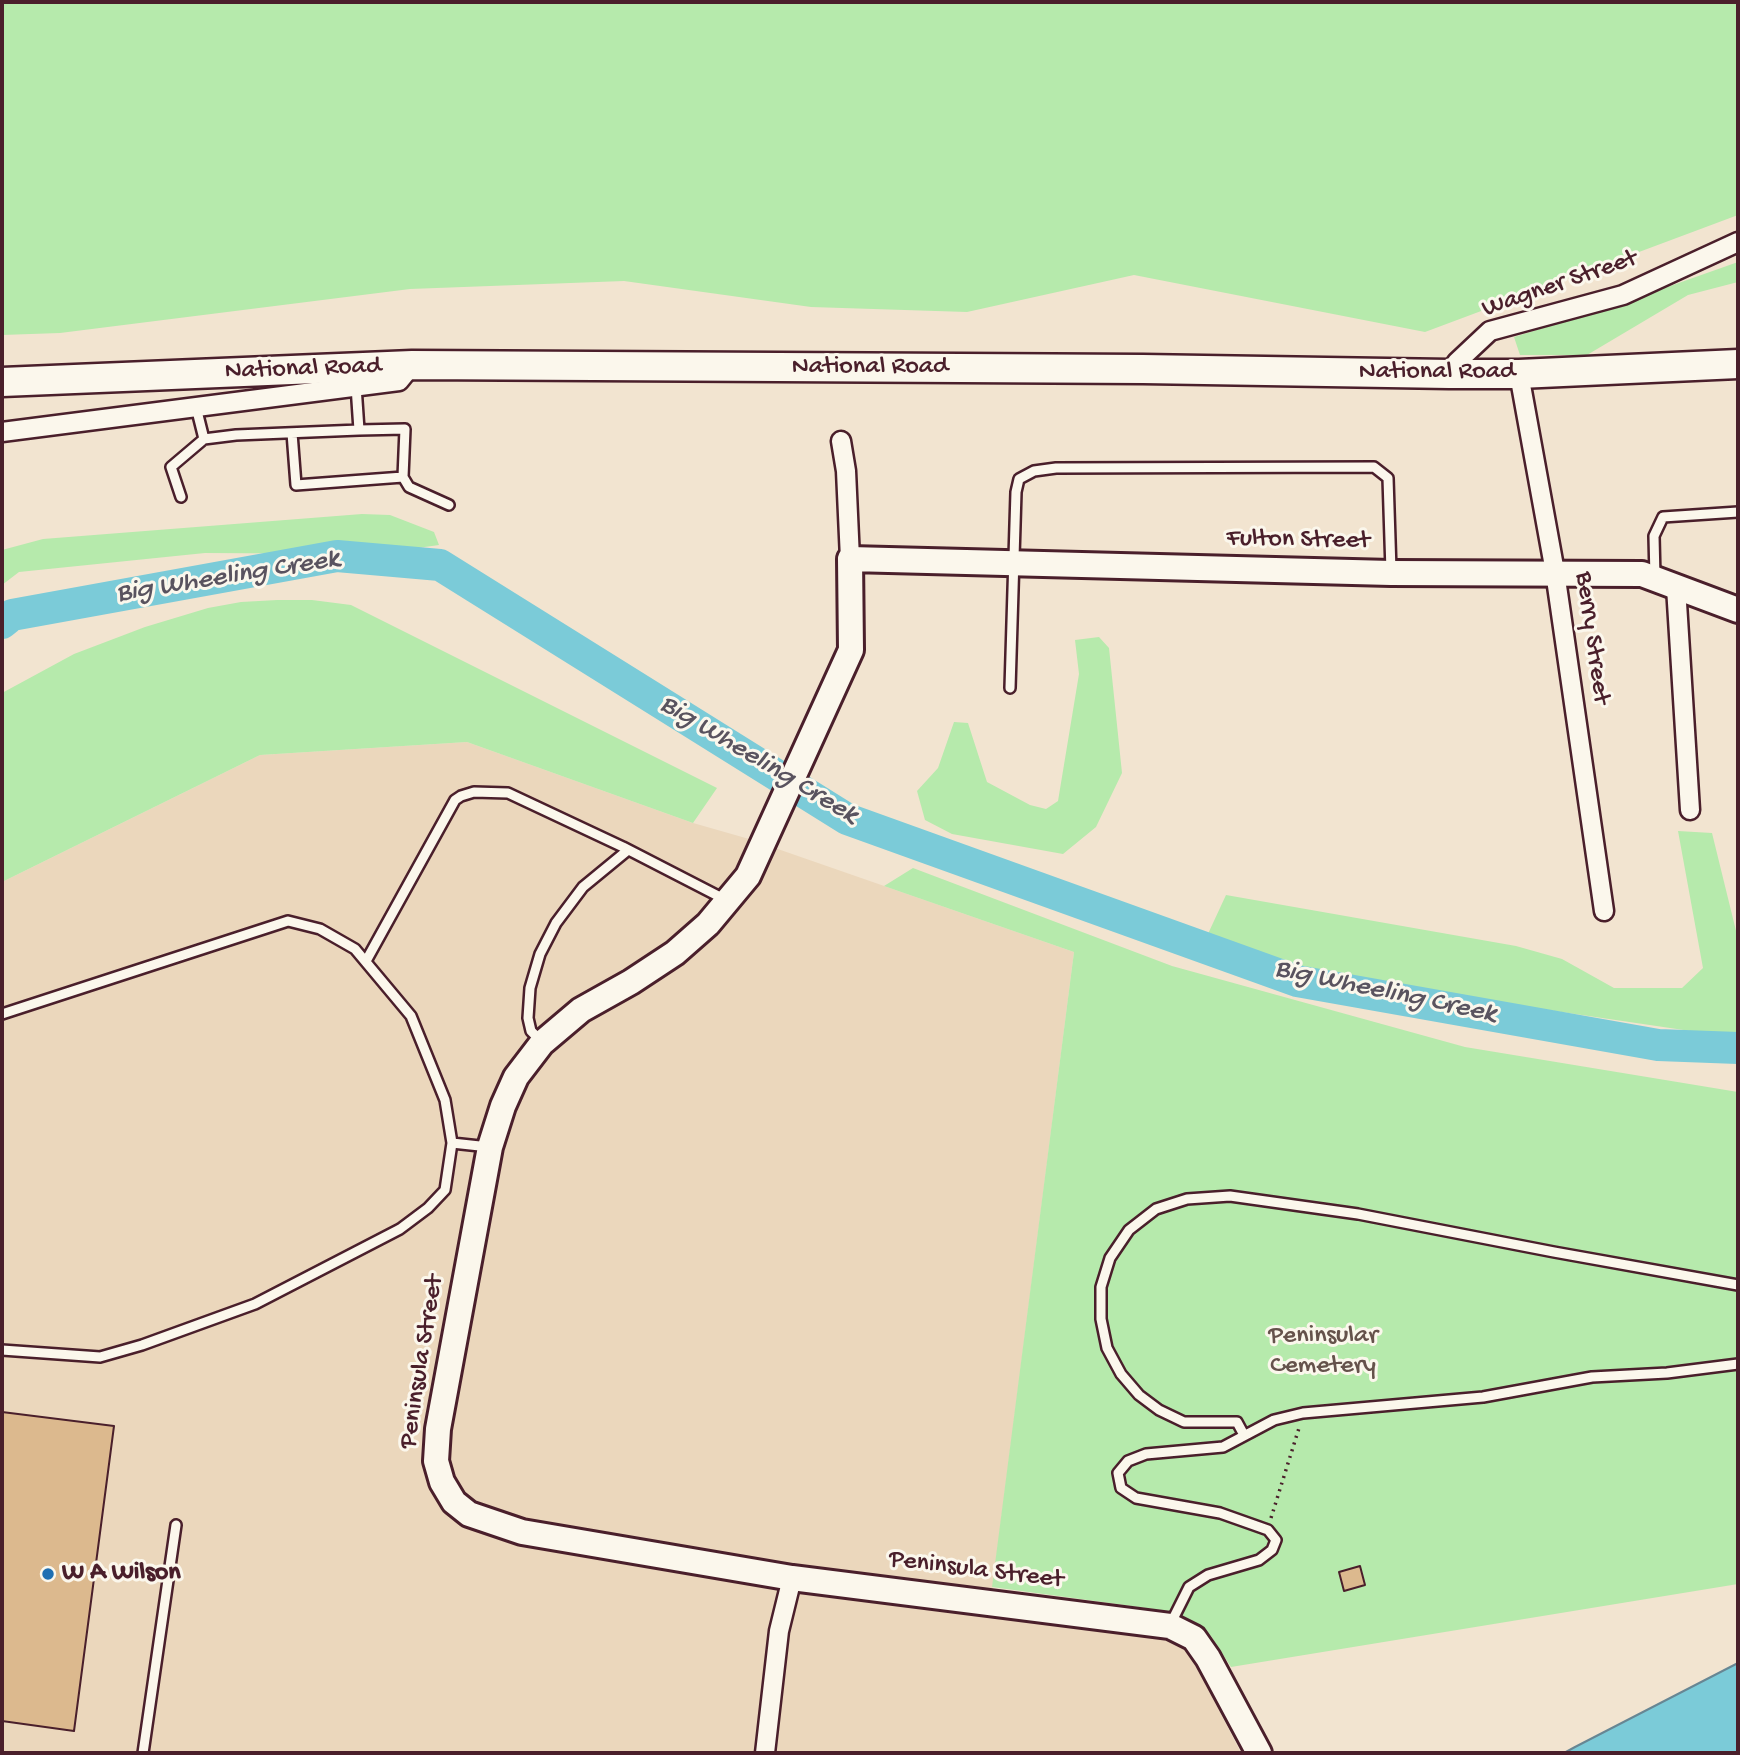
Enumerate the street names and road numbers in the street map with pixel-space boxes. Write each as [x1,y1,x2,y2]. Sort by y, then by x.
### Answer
street label: Wagner Street [1478,244,1642,326]
street label: National Road [224,352,382,388]
street label: National Road [792,352,948,384]
street label: National Road [1359,357,1515,389]
street label: Fulton Street [1226,524,1370,558]
street label: Berry Street [1566,570,1616,706]
street label: Peninsula Street [394,1273,452,1451]
street label: Peninsula Street [887,1545,1065,1597]

